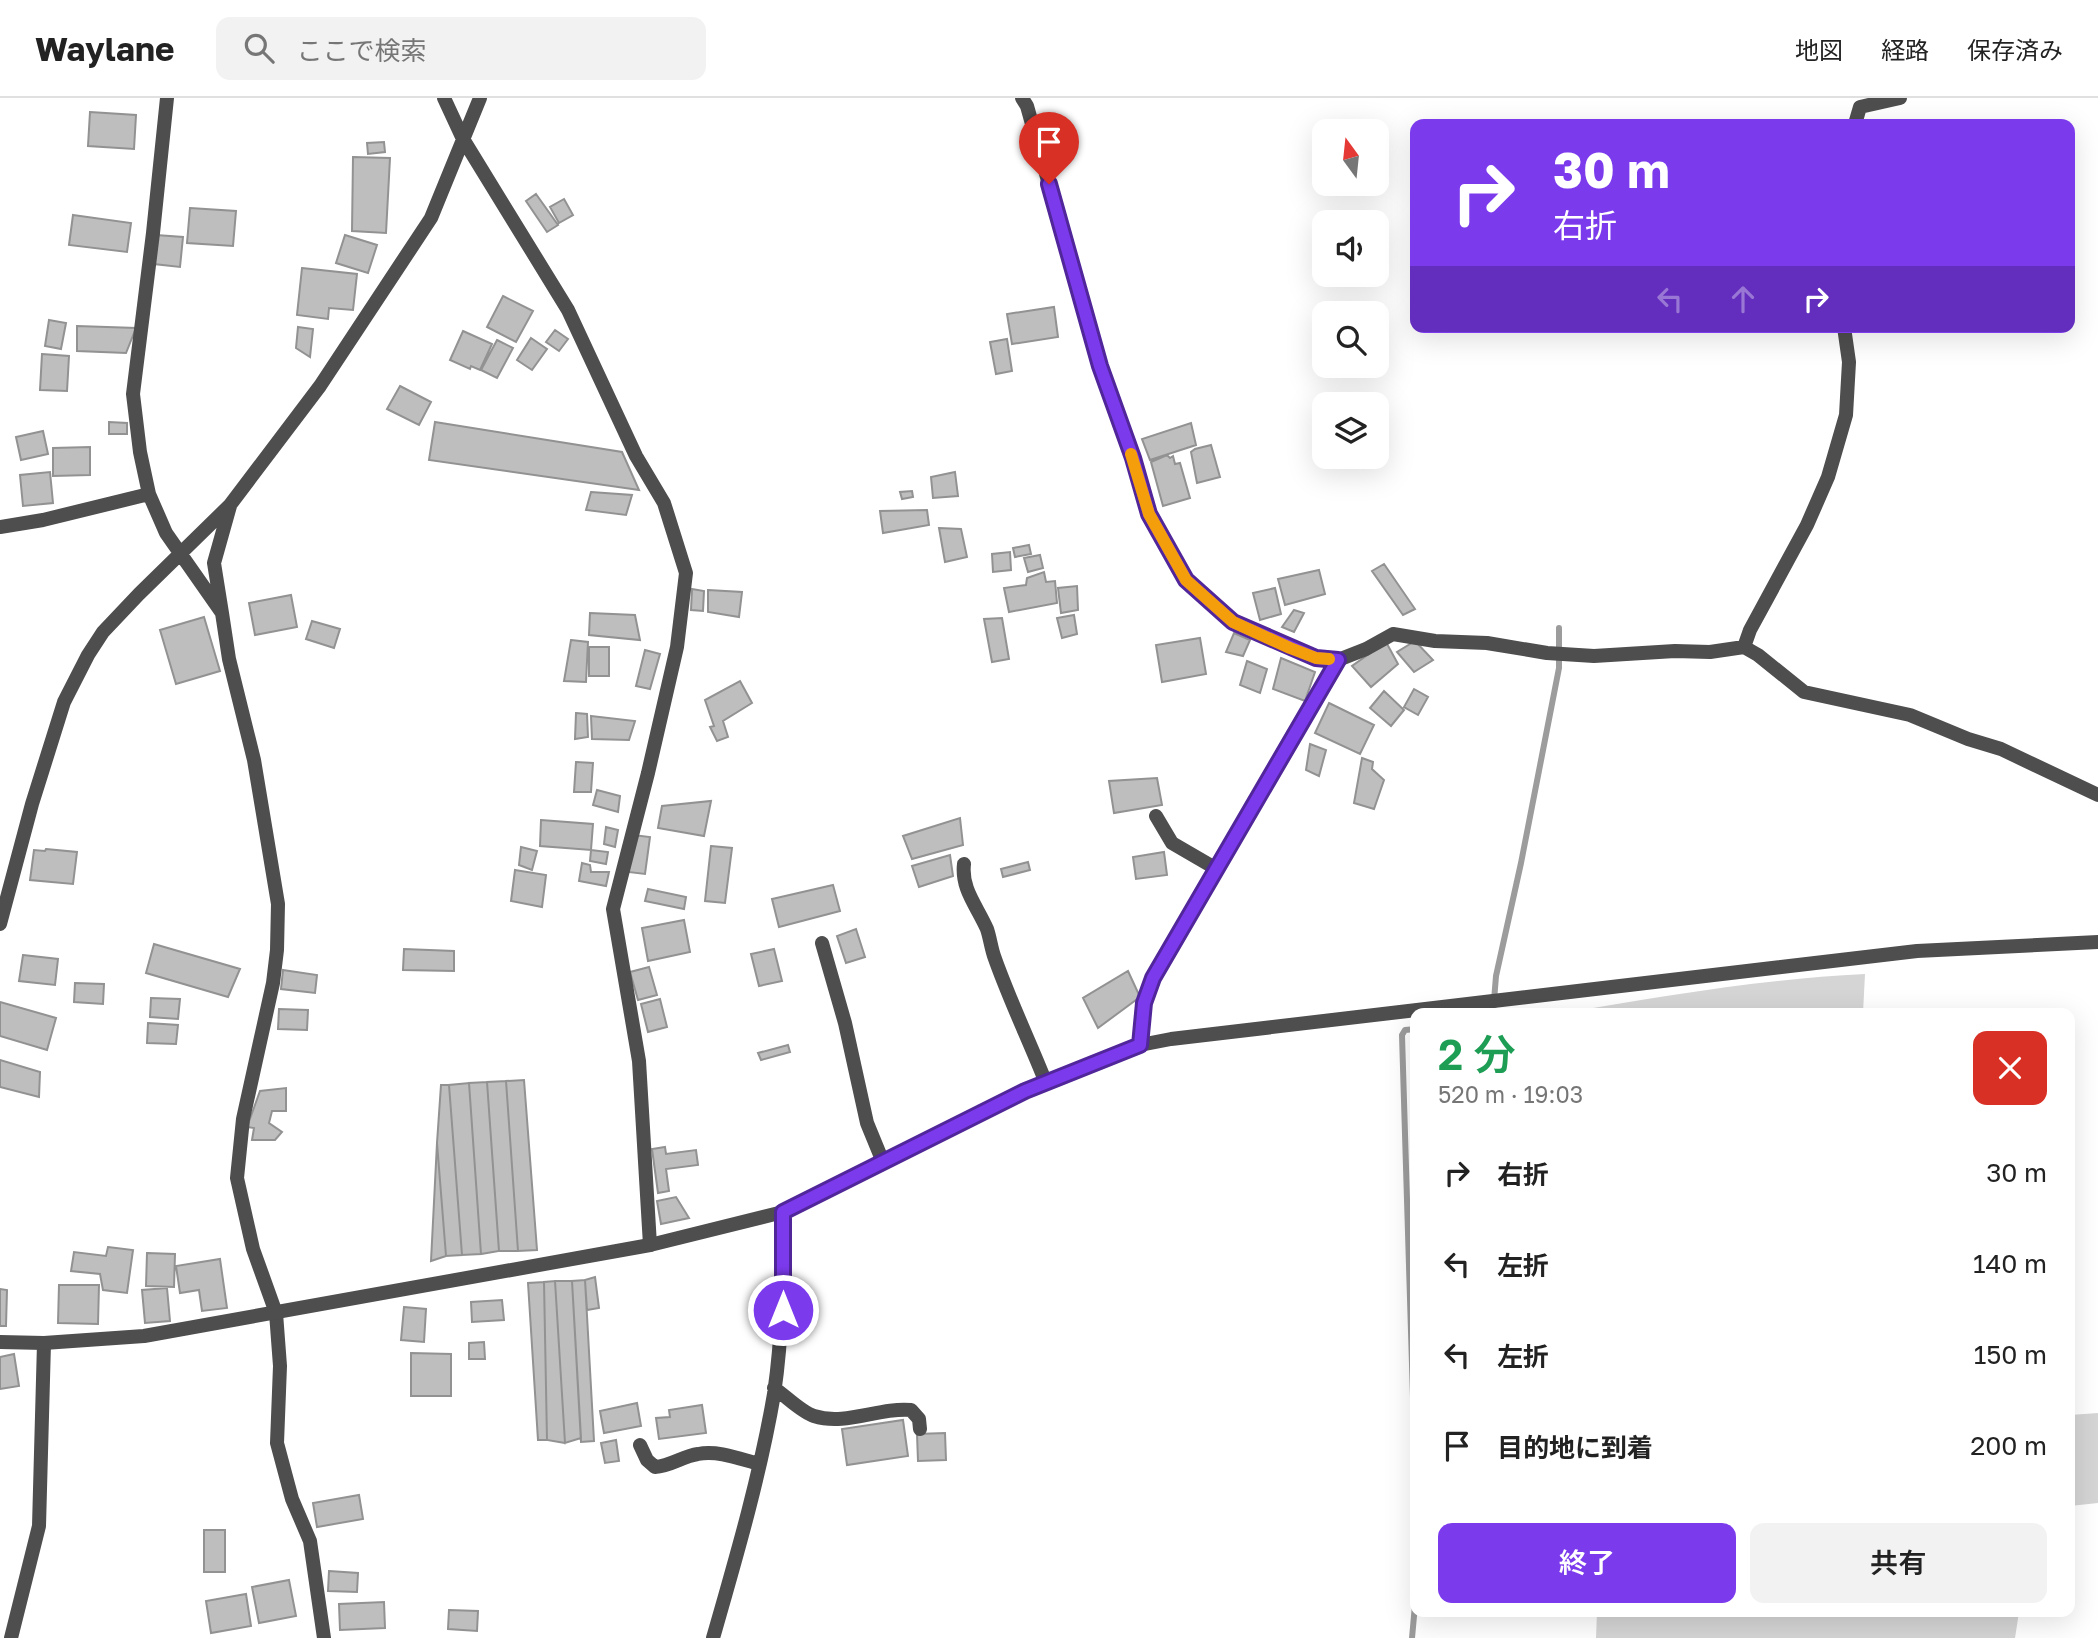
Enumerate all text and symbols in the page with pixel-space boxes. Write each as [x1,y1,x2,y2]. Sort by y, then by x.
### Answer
search box [216,17,706,80]
text: Waylane [35,29,174,68]
icon: search [240,29,278,67]
text: ここで検索 [296,35,426,66]
text: 地図 [1795,35,1843,64]
text: 経路 [1881,35,1929,64]
text: 保存済み [1967,35,2063,64]
pin [1019,112,1079,184]
north arrow [1312,119,1390,196]
map controls [1312,119,1389,469]
icon: arrive [1030,123,1068,161]
text: 30 m [1553,140,1670,199]
icon: right [1438,147,1529,238]
text: 右折 [1553,206,1617,244]
button: sound [1312,210,1389,287]
icon: left [1651,280,1689,318]
icon: ahead [1724,280,1762,318]
icon: right [1797,280,1835,318]
button: search [1312,301,1389,378]
button: layers [1312,392,1389,469]
text: 2 分 [1438,1029,1516,1079]
button: close [1973,1031,2047,1105]
text: 520 m · 19:03 [1438,1080,1583,1108]
icon: right [1438,1154,1476,1192]
text: 30 m [1986,1157,2047,1188]
text: 右折 [1497,1159,1549,1190]
icon: left [1438,1245,1476,1283]
text: 140 m [1973,1248,2047,1279]
text: 左折 [1497,1250,1549,1281]
position arrow [746,1273,820,1347]
icon: left [1438,1336,1476,1374]
text: 150 m [1974,1339,2047,1370]
text: 左折 [1497,1341,1549,1372]
icon: arrive [1438,1427,1476,1465]
text: 200 m [1970,1430,2047,1461]
text: 目的地に到着 [1497,1432,1653,1463]
button: 終了 [1438,1523,1736,1603]
button: 共有 [1750,1523,2047,1603]

